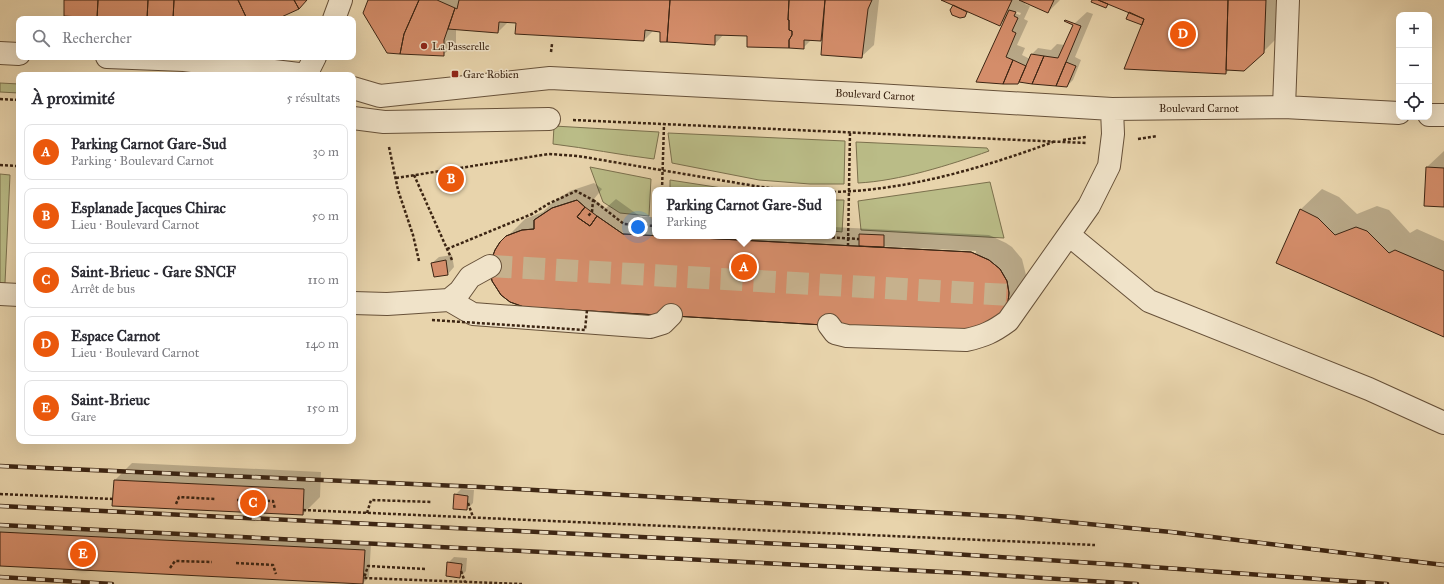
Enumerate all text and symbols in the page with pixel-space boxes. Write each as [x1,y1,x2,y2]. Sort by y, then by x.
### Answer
map controls [1396,12,1432,120]
button: + [1396,12,1432,48]
search box [16,16,356,60]
pin: D [1170,19,1196,49]
icon: search [30,27,52,49]
text: Rechercher [62,29,132,47]
place label: La Passerelle [432,40,490,53]
marker: La Passerelle [419,41,429,51]
button: − [1396,48,1432,84]
place label: Gare Robien [463,68,519,81]
marker: Gare Robien [450,69,460,79]
button: locate [1396,84,1432,120]
street label: Boulevard Carnot [835,86,915,104]
text: À proximité [32,88,115,109]
text: 5 résultats [286,90,340,106]
street label: Boulevard Carnot [1159,102,1239,115]
text: Parking Carnot Gare-Sud [71,135,226,153]
text: A [42,144,50,160]
text: 30 m [313,144,339,160]
text: Parking · Boulevard Carnot [71,153,214,169]
pin: B [438,164,464,194]
popup [652,187,836,239]
text: Parking Carnot Gare-Sud [666,196,822,214]
text: Esplanade Jacques Chirac [71,199,226,217]
text: B [42,208,50,224]
text: 50 m [312,208,339,224]
text: Parking [666,214,706,230]
text: Lieu · Boulevard Carnot [71,217,199,233]
your location [628,217,648,237]
pin: A [731,252,757,282]
text: Saint-Brieuc - Gare SNCF [71,263,236,281]
text: C [42,272,50,288]
text: 110 m [307,272,339,288]
text: Arrêt de bus [71,281,135,297]
text: Espace Carnot [71,327,160,345]
text: D [41,336,51,352]
text: 140 m [305,336,339,352]
text: Lieu · Boulevard Carnot [71,345,199,361]
text: Saint-Brieuc [71,391,150,409]
text: E [41,400,51,416]
text: 150 m [307,400,339,416]
text: Gare [71,409,96,425]
pin: C [240,488,266,518]
pin: E [70,539,96,569]

